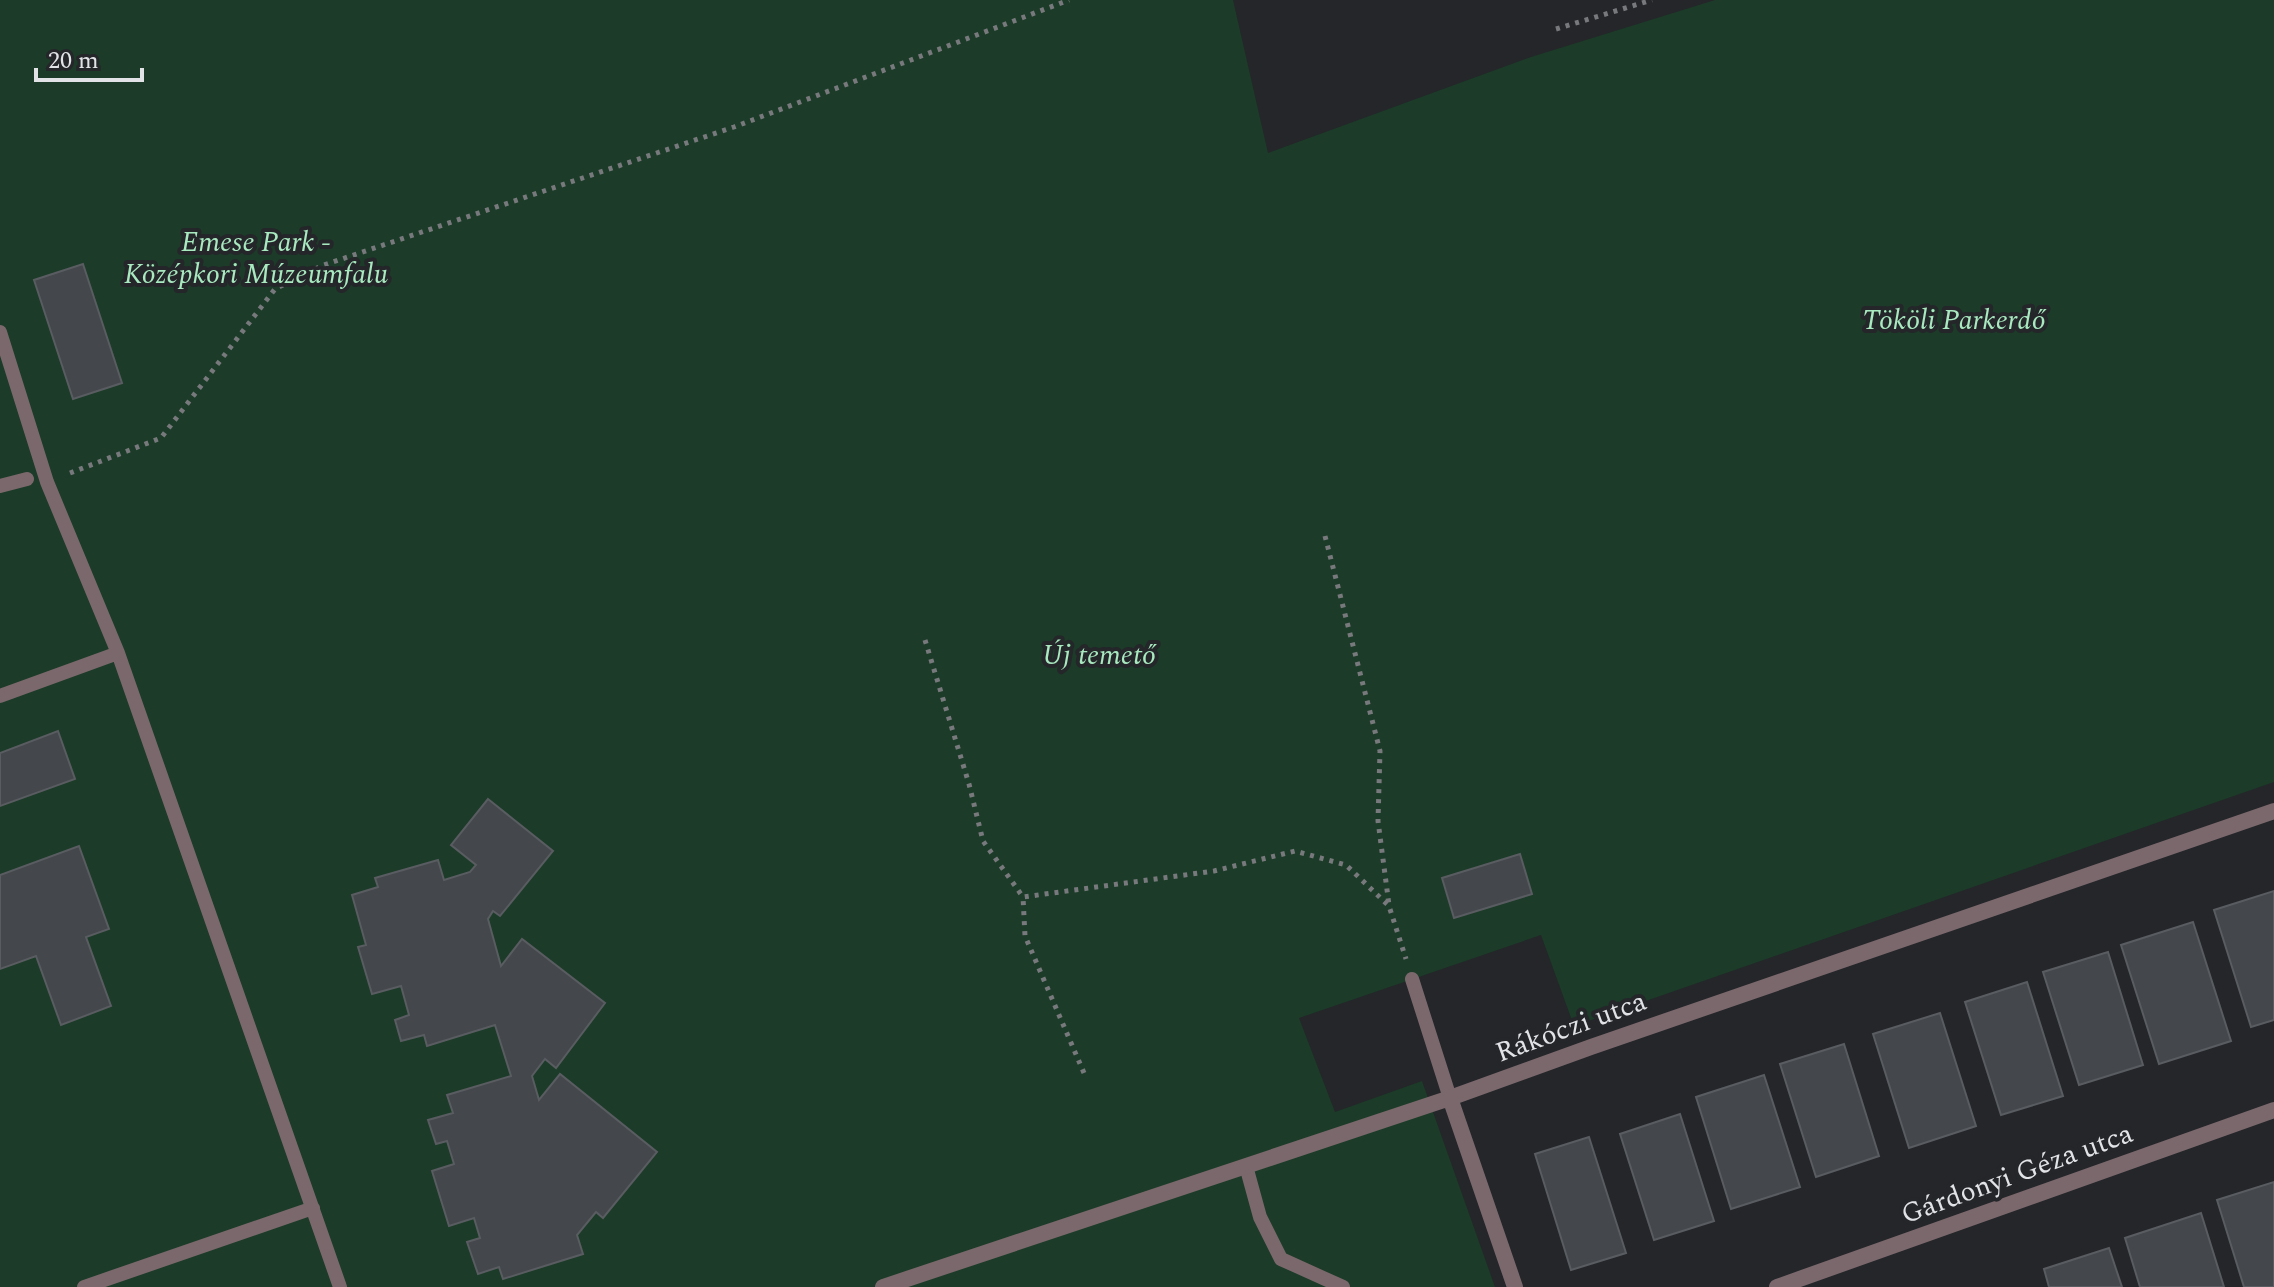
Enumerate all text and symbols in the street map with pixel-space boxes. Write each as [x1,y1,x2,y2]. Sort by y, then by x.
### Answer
scale bar [36,32,142,82]
text: 20 m [48,43,99,79]
park label: Emese Park - Középkori Múzeumfalu [124,221,388,296]
park label: Tököli Parkerdő [1862,299,2046,342]
park label: Új temető [1042,634,1157,677]
street label: Rákóczi utca [1489,980,1653,1074]
street label: Gárdonyi Géza utca [1895,1112,2139,1236]

